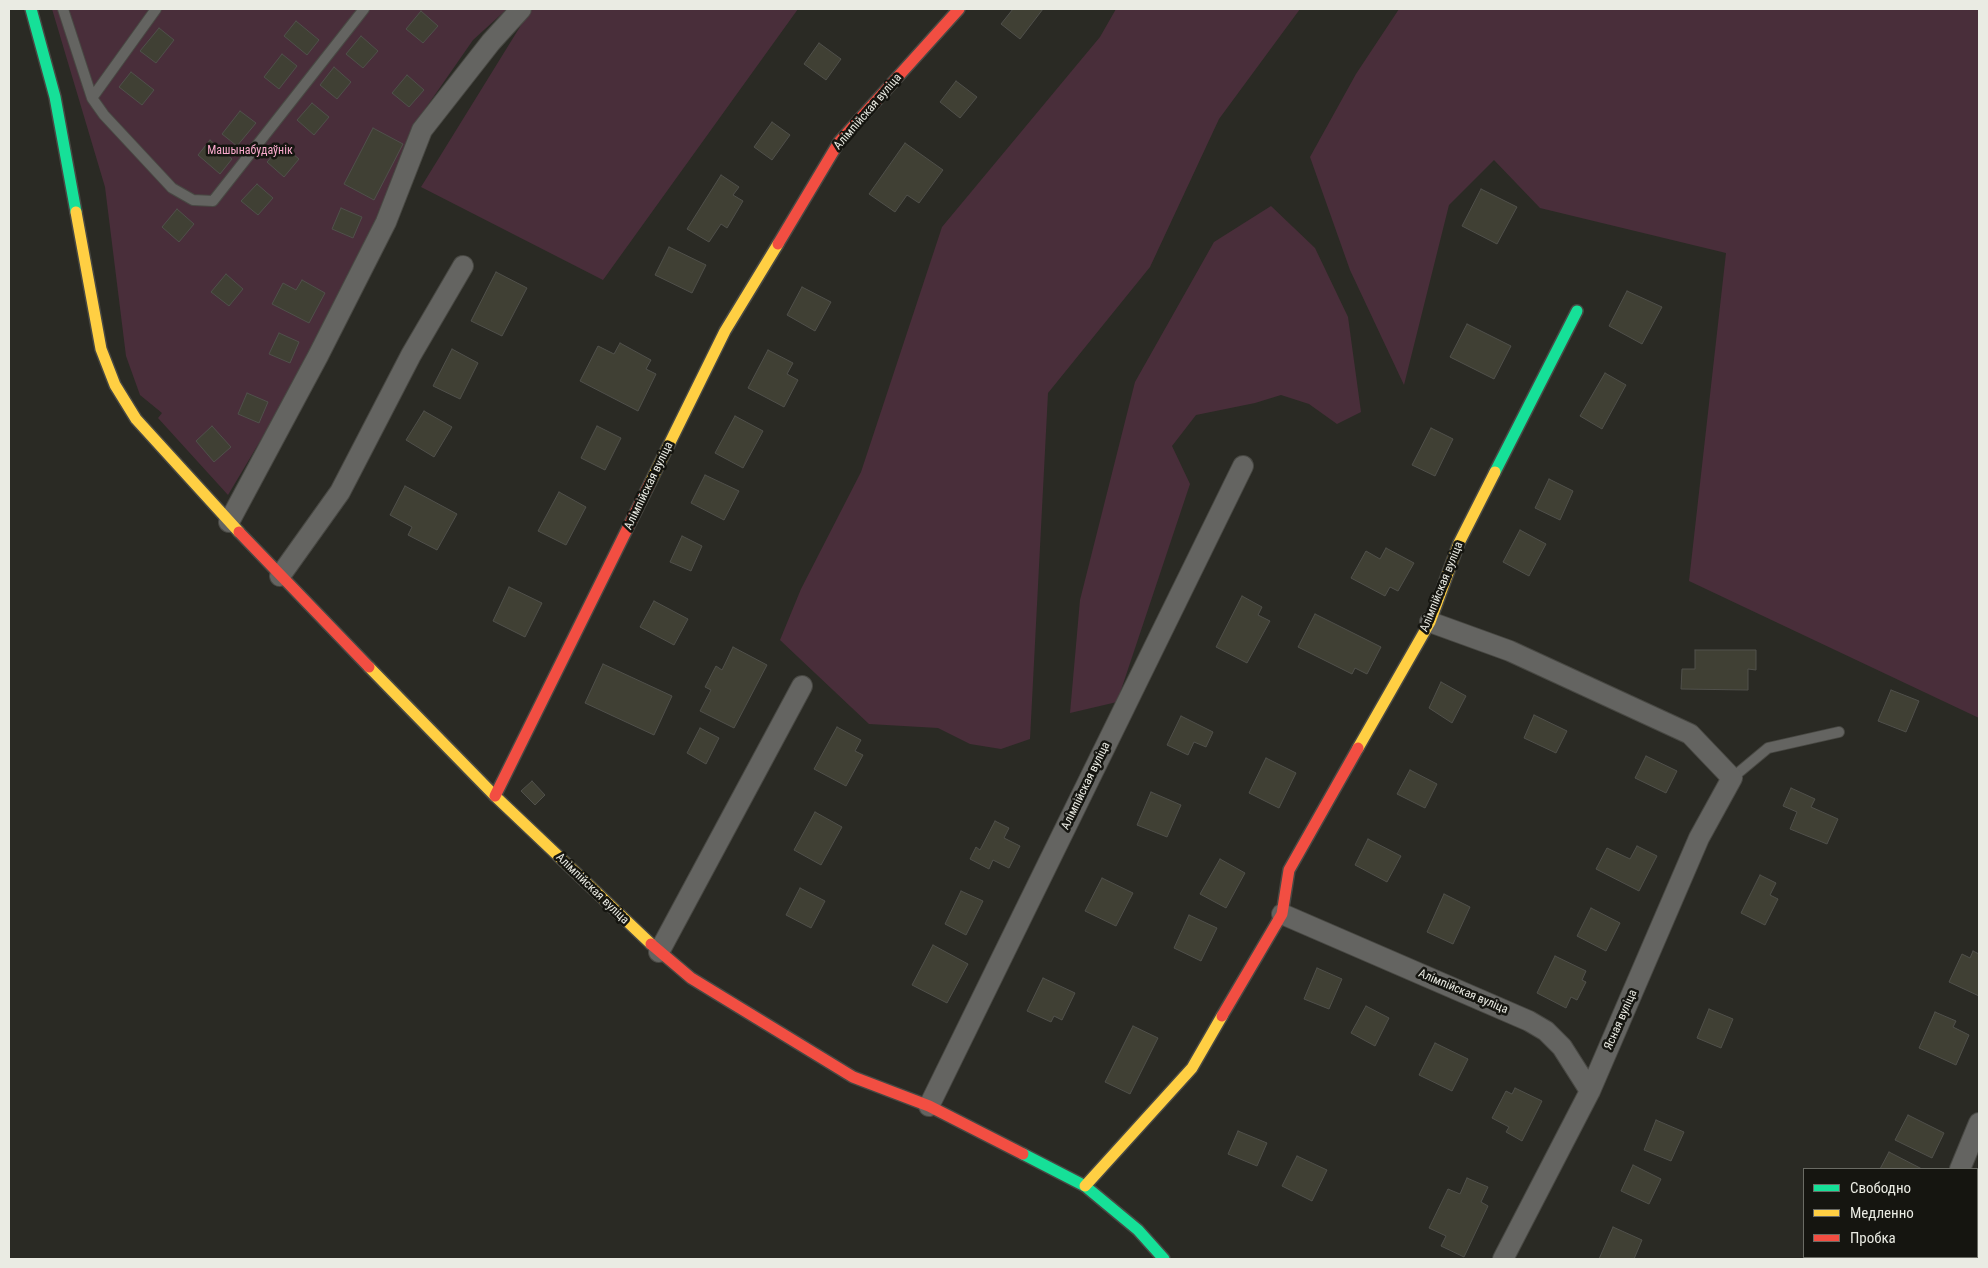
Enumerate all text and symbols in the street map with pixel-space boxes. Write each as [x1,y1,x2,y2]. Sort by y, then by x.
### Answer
street label: Алімпійская вуліца [831,71,905,153]
park label: Машынабудаўнік [207,144,293,158]
street label: Алімпійская вуліца [622,440,676,532]
street label: Алімпійская вуліца [1417,540,1467,634]
street label: Алімпійская вуліца [1059,740,1113,832]
street label: Алімпійская вуліца [553,851,631,927]
street label: Алімпійская вуліца [1416,967,1510,1017]
street label: Ясная вуліца [1601,988,1641,1052]
legend [1803,1168,1978,1258]
text: Свободно [1850,1179,1911,1197]
text: Медленно [1850,1204,1914,1222]
text: Пробка [1850,1229,1896,1247]

